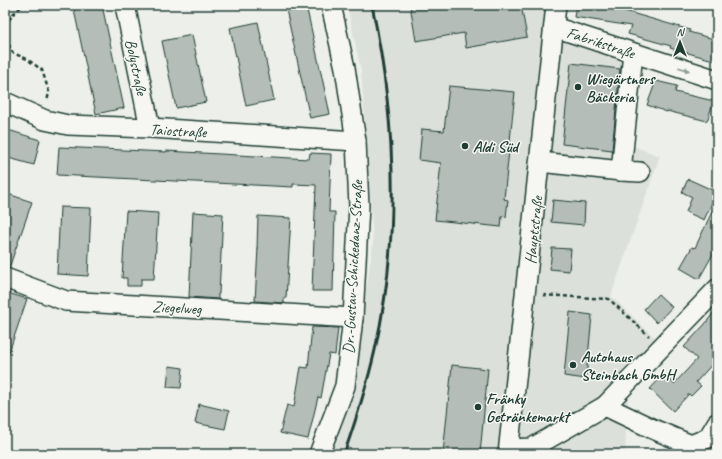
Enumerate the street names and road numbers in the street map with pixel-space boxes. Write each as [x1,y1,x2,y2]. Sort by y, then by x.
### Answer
street label: Fabrikstraße [564,23,639,64]
street label: Bolystraße [120,37,152,99]
street label: Taiostraße [149,120,209,143]
street label: Dr.-Gustav-Schickedanz-Straße [338,178,368,354]
street label: Hauptstraße [521,194,548,265]
street label: Ziegelweg [152,297,203,319]

